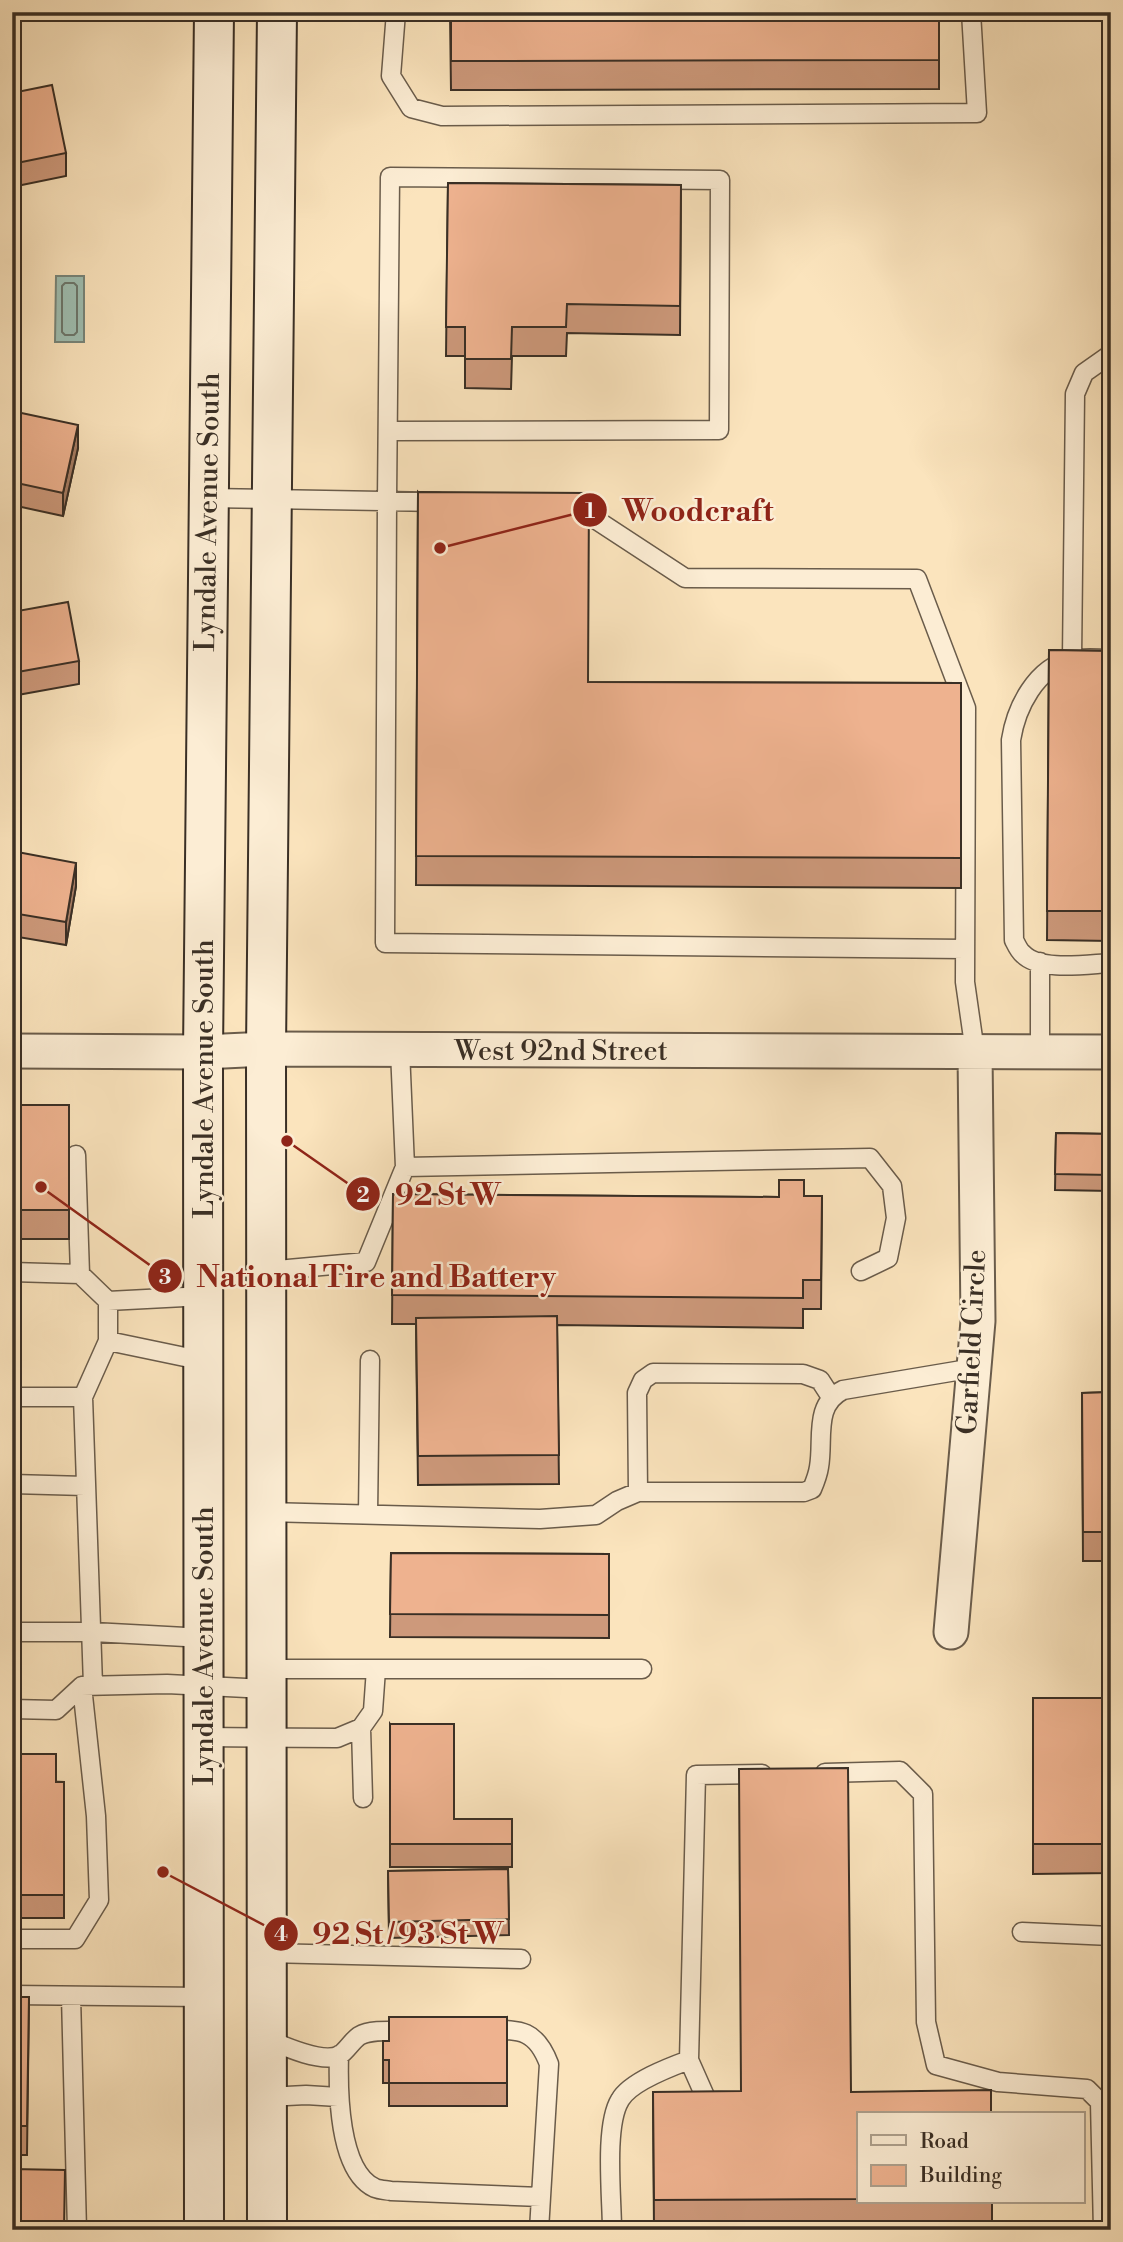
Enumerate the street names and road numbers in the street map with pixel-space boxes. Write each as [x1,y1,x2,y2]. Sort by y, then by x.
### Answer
street label: Lyndale Avenue South [188,372,228,652]
street label: Lyndale Avenue South [187,939,222,1219]
street label: West 92nd Street [453,1034,668,1069]
street label: Garfield Circle [950,1249,994,1435]
street label: Lyndale Avenue South [187,1506,222,1786]

